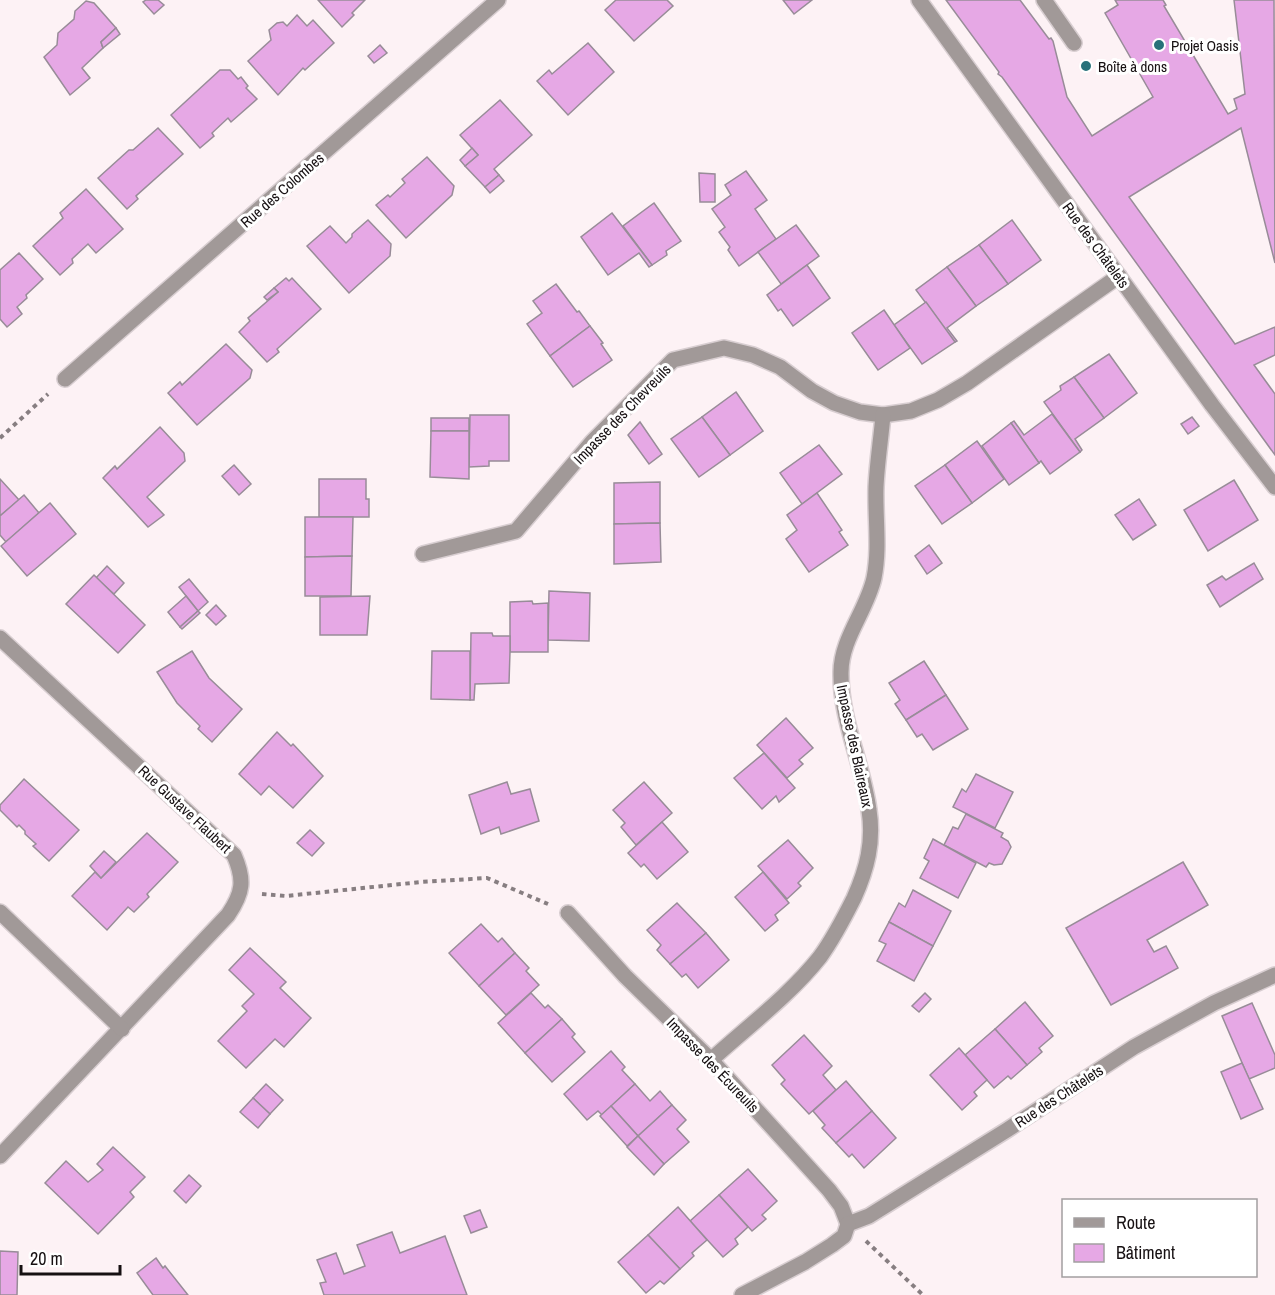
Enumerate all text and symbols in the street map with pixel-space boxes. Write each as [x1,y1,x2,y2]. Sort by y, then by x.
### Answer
place label: Projet Oasis [1171,35,1239,56]
marker: Projet Oasis [1152,38,1166,52]
place label: Boîte à dons [1098,56,1167,77]
marker: Boîte à dons [1079,59,1093,73]
street label: Rue des Colombes [236,148,328,232]
street label: Rue des Châtelets [1058,198,1134,292]
street label: Impasse des Chevreuils [569,359,675,469]
street label: Impasse des Blaireaux [832,683,878,810]
street label: Rue Gustave Flaubert [134,760,237,858]
street label: Impasse des Écureuils [662,1013,764,1117]
street label: Rue des Châtelets [1011,1060,1107,1132]
legend [1062,1199,1257,1277]
text: Route [1116,1210,1155,1235]
scale bar [21,1238,120,1276]
text: Bâtiment [1116,1240,1175,1265]
text: 20 m [30,1246,63,1271]

